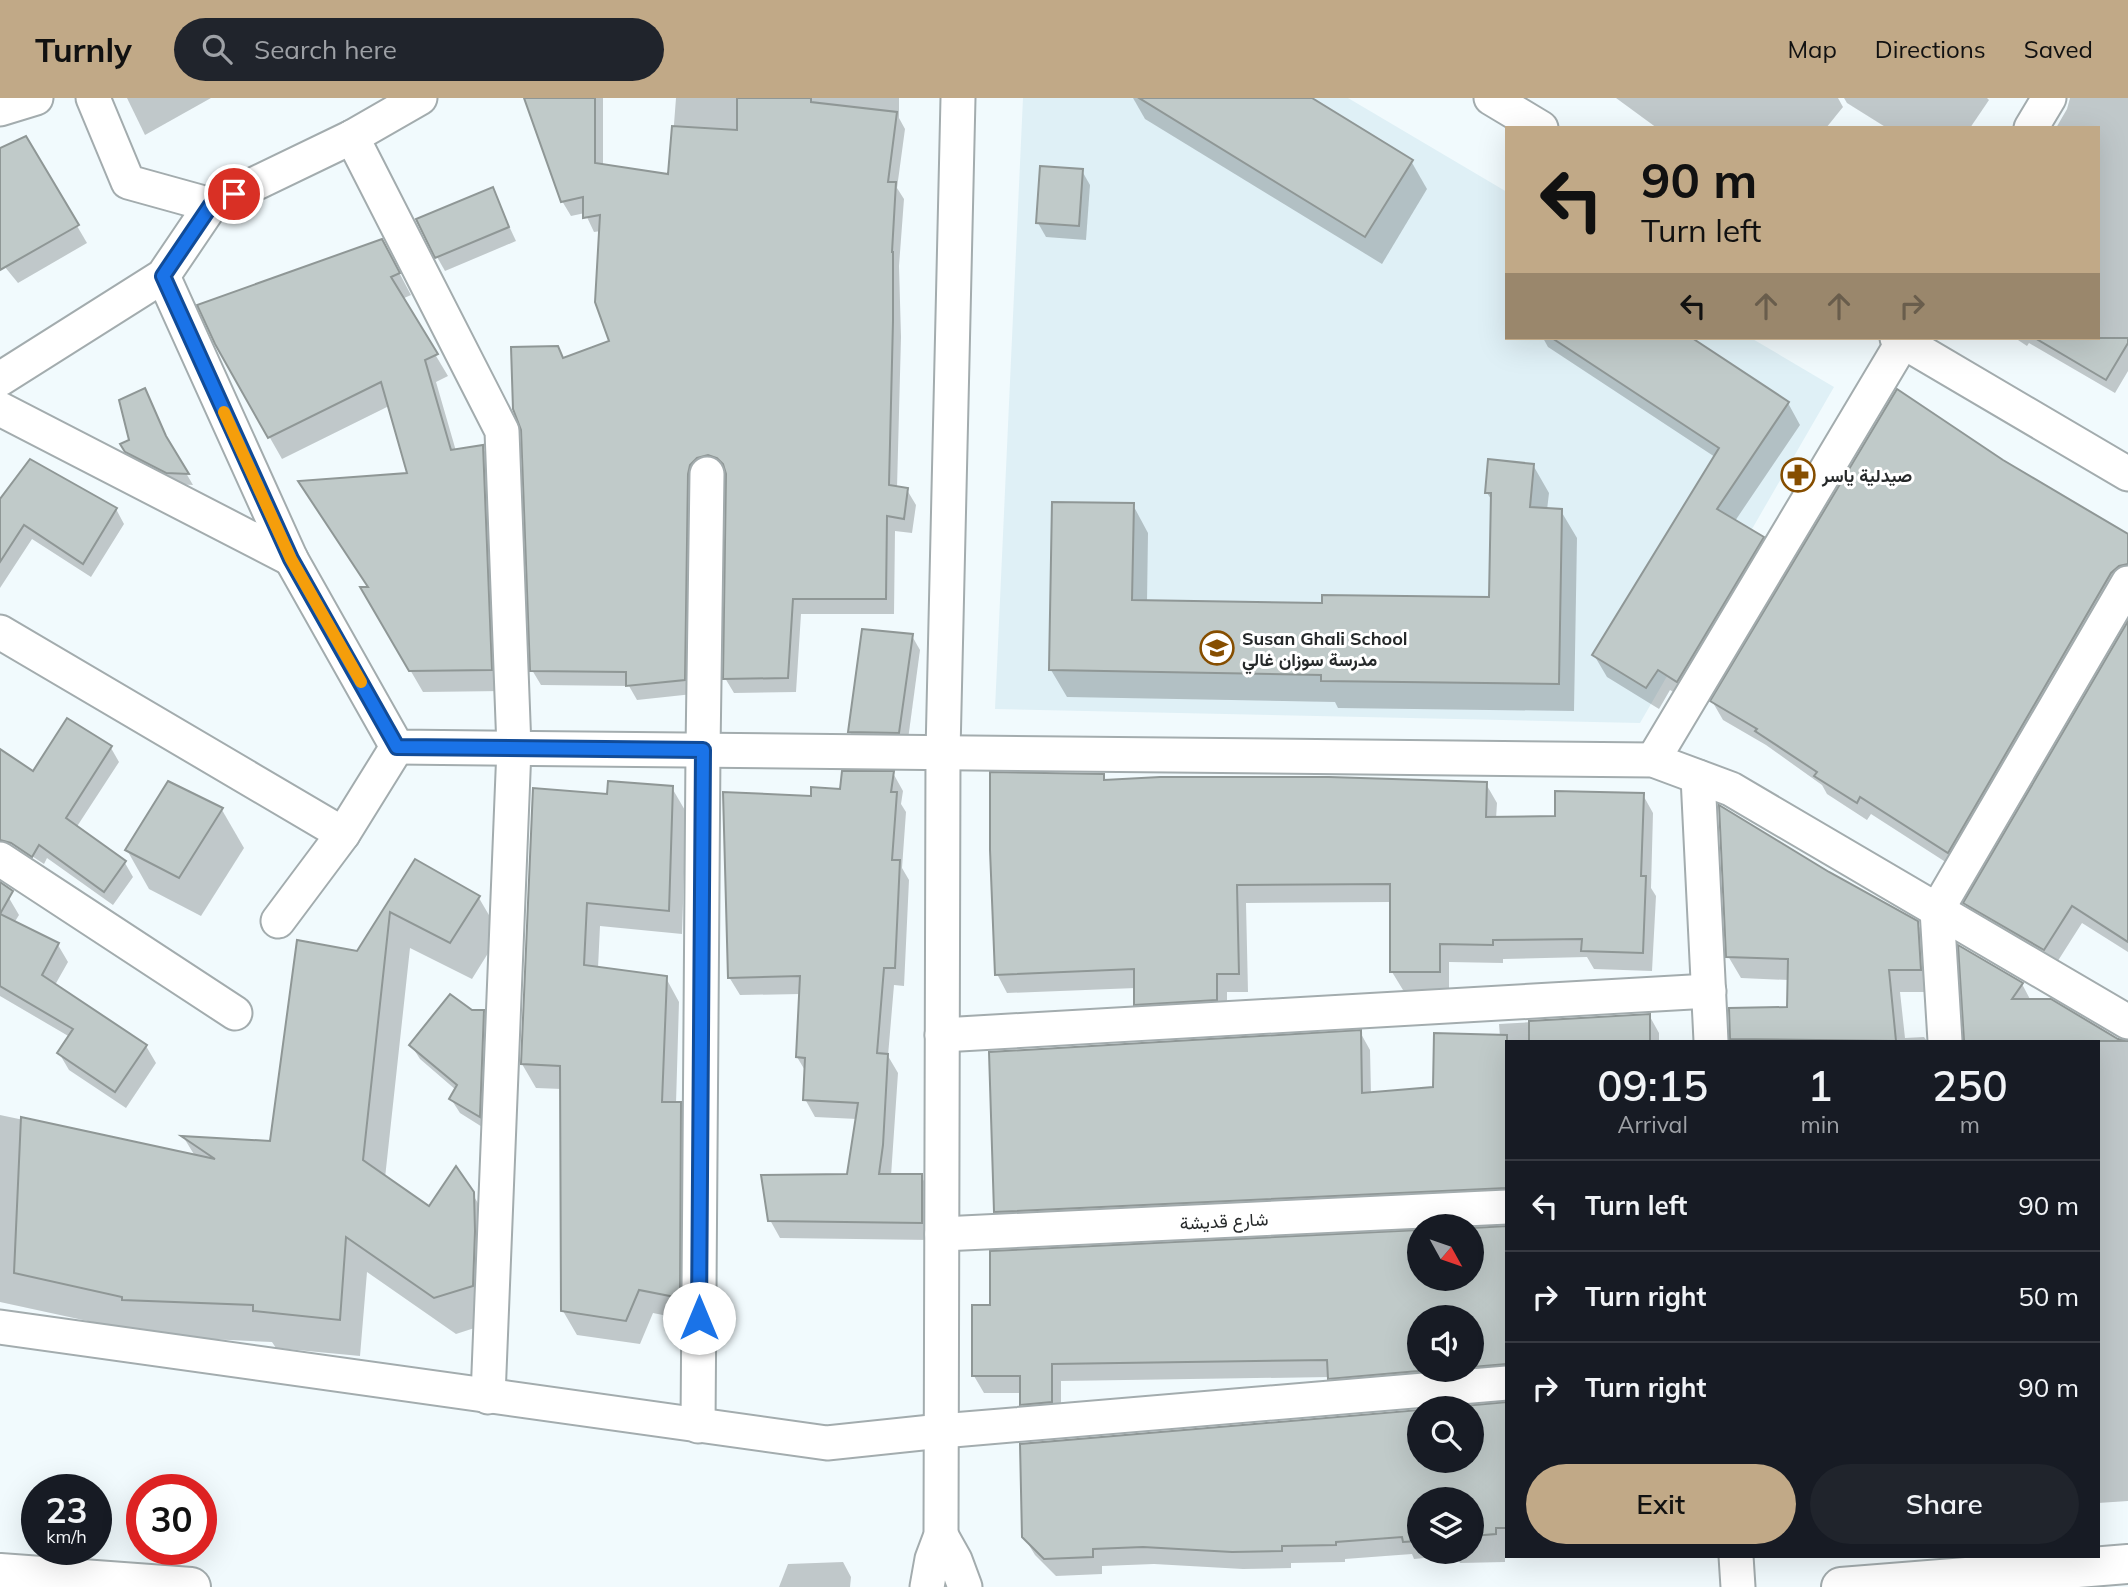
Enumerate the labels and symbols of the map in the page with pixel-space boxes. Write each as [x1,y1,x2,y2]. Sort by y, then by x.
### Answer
pin [204,164,264,224]
pharmacy icon: صيدلية ياسر [1779,456,1817,494]
place label: صيدلية ياسر [1821,464,1912,487]
place label: Susan Ghali School مدرسة سوزان غالي [1242,627,1408,675]
school or university icon: Susan Ghali School مدرسة سوزان غالي [1198,629,1236,667]
street label: شارع قديشة [1179,1207,1269,1236]
north arrow [1407,1214,1484,1292]
position arrow [662,1281,736,1355]
speed limit sign: 30 [126,1474,217,1565]

